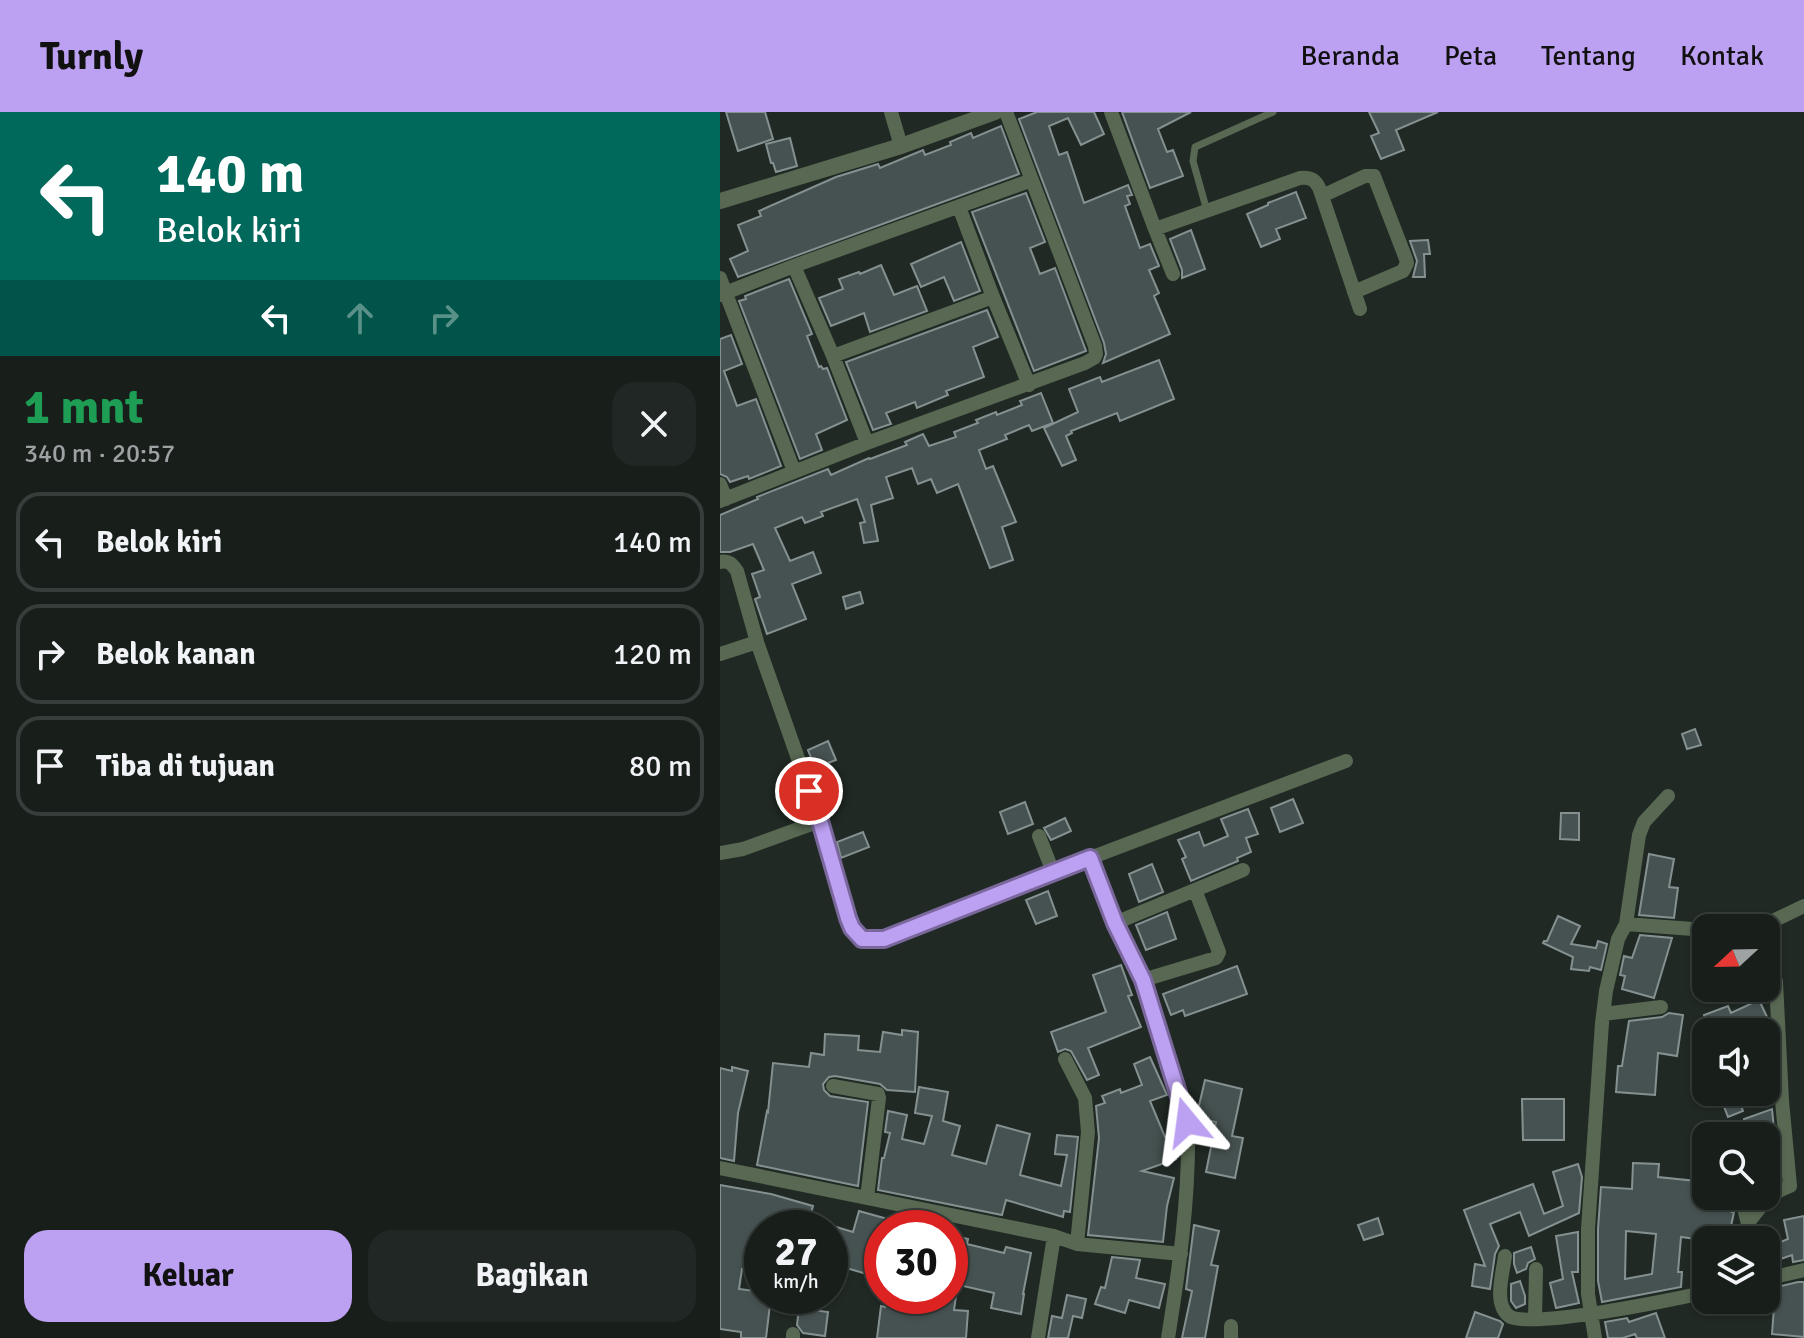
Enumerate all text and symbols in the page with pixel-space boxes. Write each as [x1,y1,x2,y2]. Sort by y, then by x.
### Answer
text: Turnly [40,33,143,80]
text: Beranda [1300,39,1400,73]
text: Peta [1444,39,1497,73]
text: Tentang [1541,39,1636,73]
text: Kontak [1680,39,1764,73]
text: 140 m [156,139,304,208]
icon: left [24,144,128,248]
text: Belok kiri [156,208,302,253]
icon: left [254,296,298,340]
icon: ahead [338,296,382,340]
icon: right [422,296,466,340]
text: 1 mnt [24,378,144,437]
button: close [612,382,696,466]
text: 340 m · 20:57 [24,438,175,470]
icon: left [28,520,72,564]
text: Belok kiri [96,524,222,561]
text: 140 m [613,524,692,561]
icon: right [28,632,72,676]
text: Belok kanan [96,636,256,673]
text: 120 m [613,636,692,673]
icon: arrive [28,744,72,788]
text: Tiba di tujuan [96,748,275,785]
text: 80 m [629,748,692,785]
pin [775,757,843,825]
icon: arrive [787,769,831,813]
north arrow [1692,914,1780,1002]
map controls [1692,914,1780,1314]
button: sound [1692,1018,1780,1106]
position arrow [1145,1080,1229,1164]
button: search [1692,1122,1780,1210]
speed limit sign: 30 [864,1210,968,1314]
button: layers [1692,1226,1780,1314]
text: 27 [774,1227,818,1277]
button: Keluar [24,1230,352,1322]
button: Bagikan [368,1230,696,1322]
text: km/h [773,1269,819,1294]

